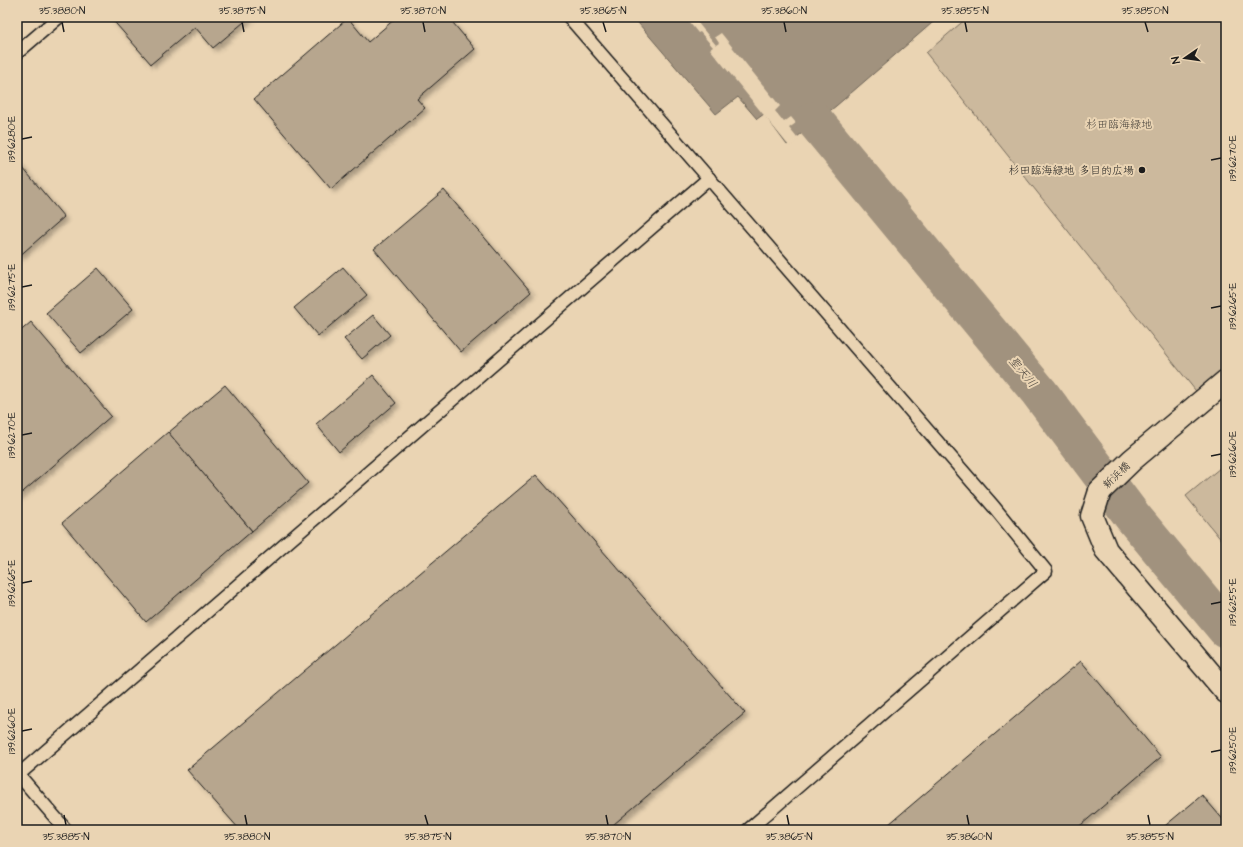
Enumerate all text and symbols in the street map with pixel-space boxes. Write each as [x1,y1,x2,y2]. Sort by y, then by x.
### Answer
text: 35.3880°N [39,4,85,18]
text: 35.3875°N [219,4,265,18]
text: 35.3870°N [400,4,446,18]
text: 35.3865°N [580,4,626,18]
text: 35.3860°N [761,4,807,18]
text: 35.3855°N [941,4,989,18]
text: 35.3850°N [1121,4,1169,18]
north arrow [1165,38,1205,78]
text: N [1168,55,1184,65]
text: 139.6280°E [5,116,19,162]
park label: 杉田臨海緑地 [1086,117,1152,132]
text: 139.6270°E [1226,135,1240,181]
place label: 杉田臨海緑地 多目的広場 [1009,163,1134,178]
marker: 杉田臨海緑地 多目的広場 [1137,165,1147,175]
text: 139.6275°E [5,264,19,310]
text: 139.6265°E [1226,282,1240,329]
water label: 聖天川 [1005,353,1041,392]
text: 139.6270°E [5,412,19,458]
text: 139.6260°E [1226,431,1240,477]
street label: 新浜橋 [1099,459,1133,492]
text: 139.6265°E [5,559,19,606]
text: 139.6255°E [1226,578,1240,626]
text: 139.6260°E [5,708,19,754]
text: 139.6250°E [1226,726,1240,773]
text: 35.3885°N [42,830,90,844]
text: 35.3880°N [224,830,270,844]
text: 35.3875°N [405,830,451,844]
text: 35.3870°N [585,830,631,844]
text: 35.3865°N [766,830,812,844]
text: 35.3860°N [946,830,992,844]
text: 35.3855°N [1126,830,1174,844]

